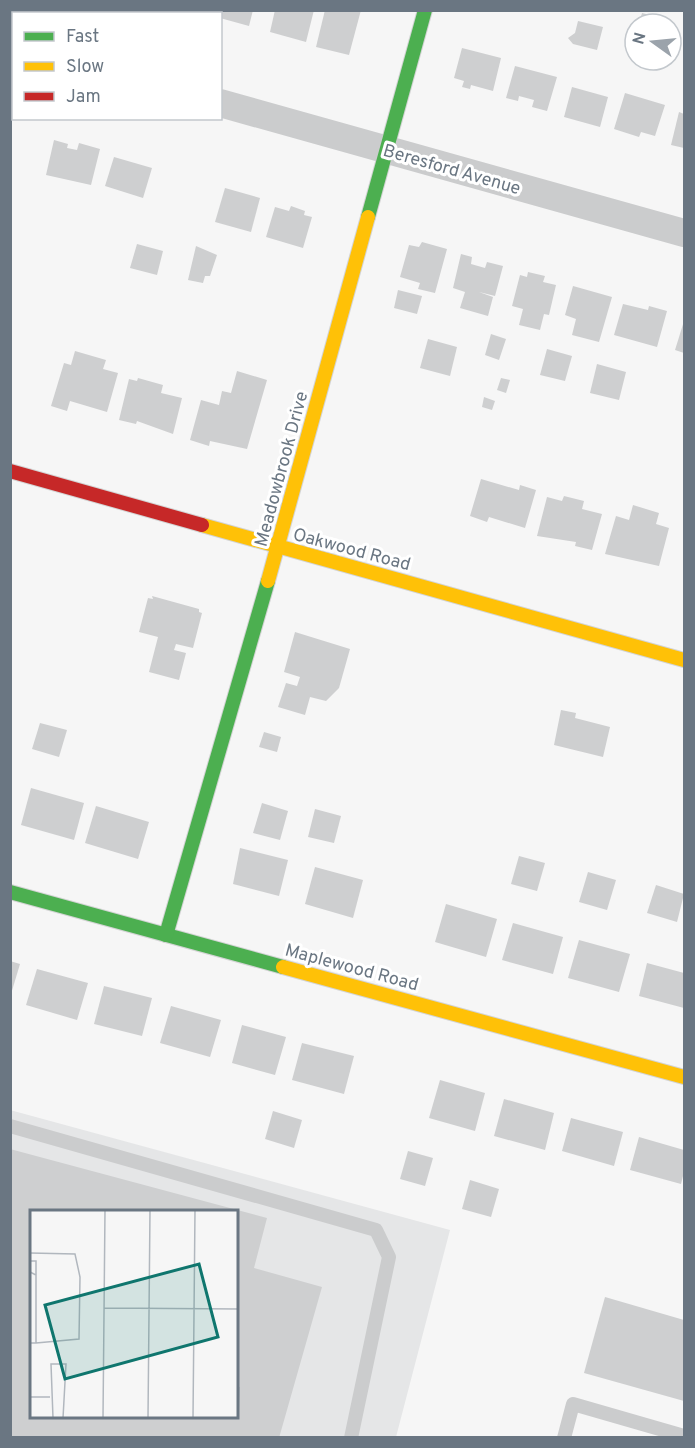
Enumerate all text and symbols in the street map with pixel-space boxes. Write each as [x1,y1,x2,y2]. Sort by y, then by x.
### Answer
legend [12,12,222,120]
north arrow [623,12,683,72]
text: Fast [66,26,99,49]
text: N [629,30,652,47]
text: Slow [66,56,104,79]
text: Jam [66,86,101,109]
street label: Beresford Avenue [380,140,523,201]
street label: Meadowbrook Drive [251,389,314,550]
street label: Oakwood Road [290,524,413,577]
street label: Maplewood Road [282,940,421,997]
inset map [30,1210,238,1418]

